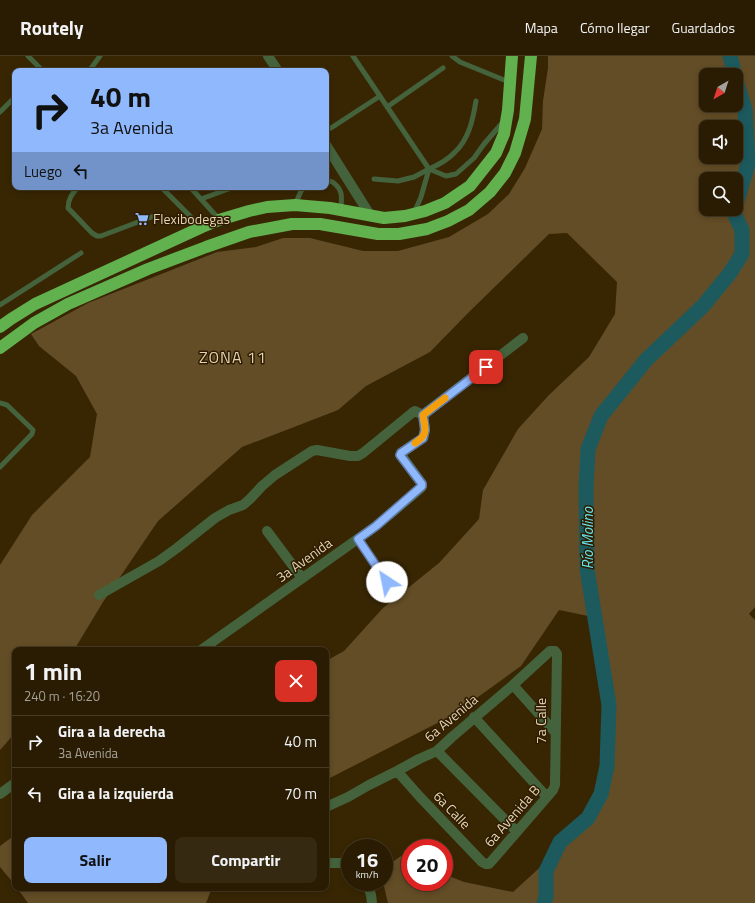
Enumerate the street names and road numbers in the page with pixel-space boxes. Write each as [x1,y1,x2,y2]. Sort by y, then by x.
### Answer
street label: 3a Avenida [271,532,336,587]
street label: 6a Avenida [419,689,482,746]
street label: 7a Calle [530,698,551,744]
street label: 6a Avenida B [479,780,545,851]
street label: 6a Calle [429,786,476,834]

